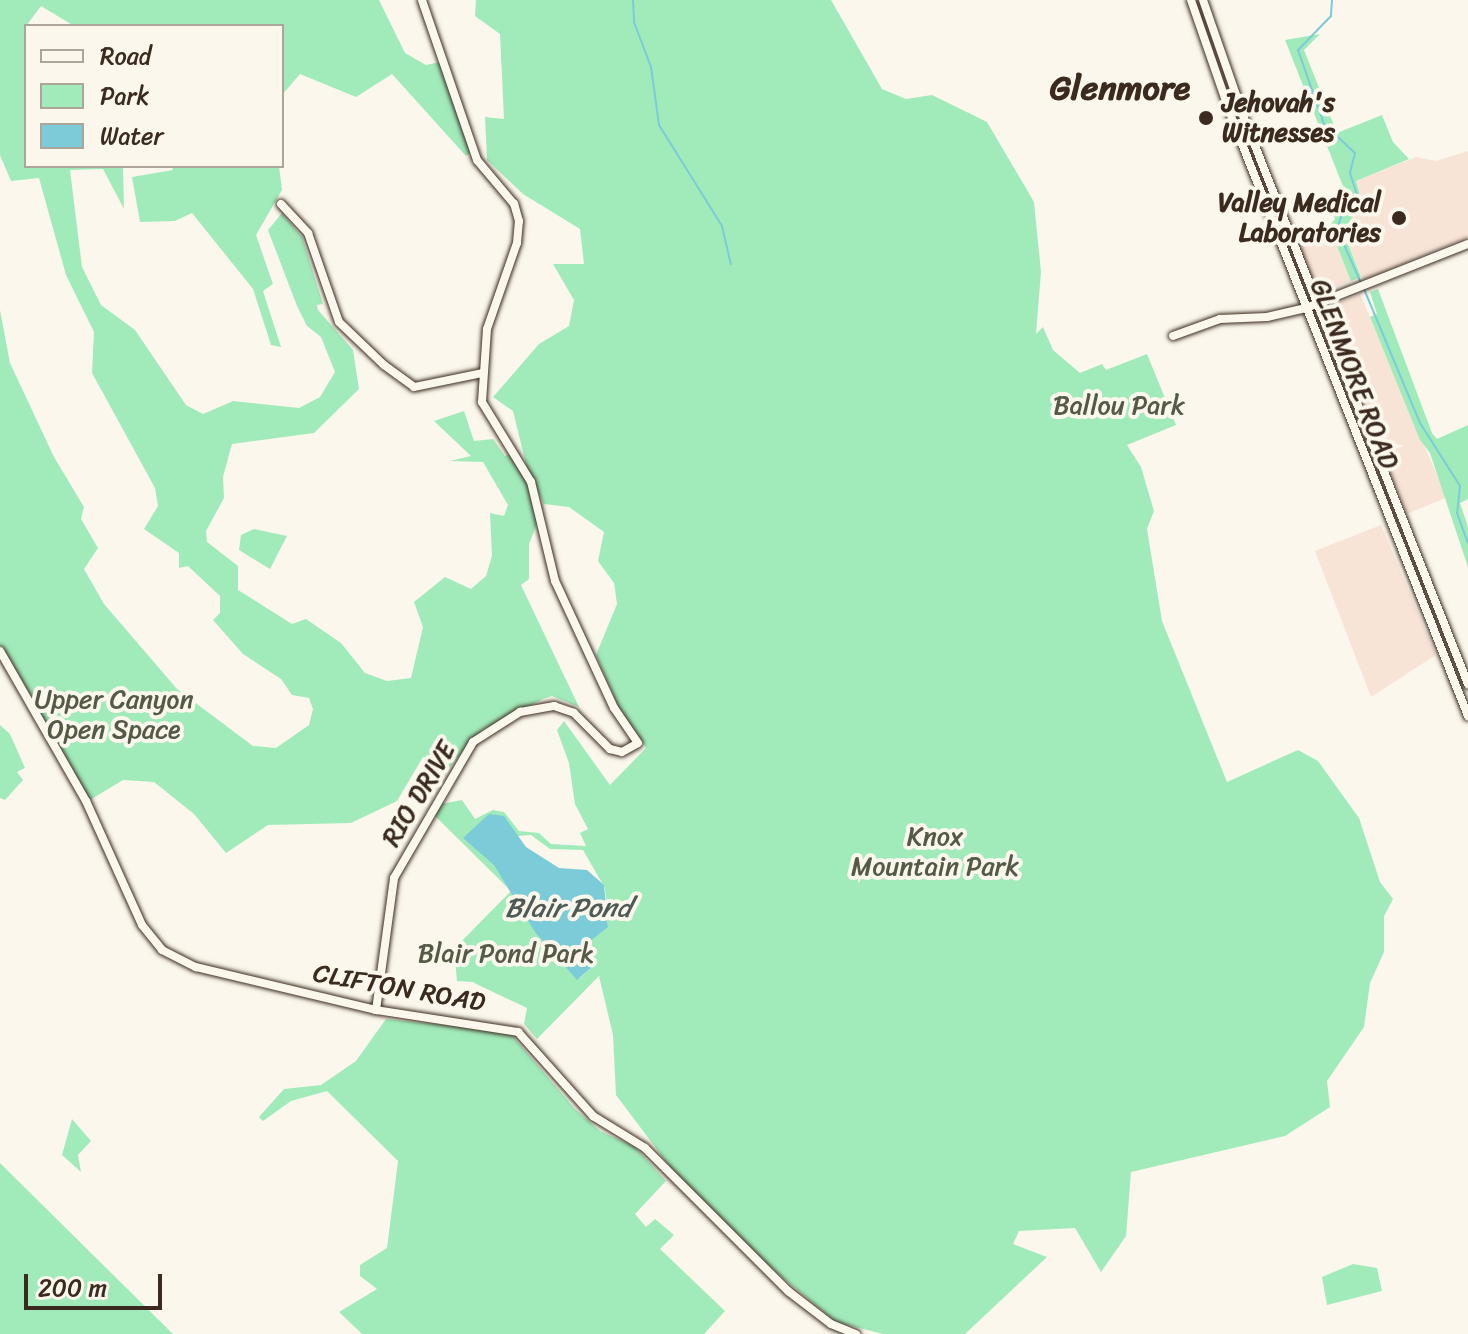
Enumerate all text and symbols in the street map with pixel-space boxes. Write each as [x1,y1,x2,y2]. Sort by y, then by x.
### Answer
legend [24,24,284,168]
text: Road [100,35,151,77]
district label: Glenmore [1050,69,1190,109]
text: Park [100,75,149,117]
place label: Jehovah's Witnesses [1222,87,1335,148]
marker: Jehovah's Witnesses [1197,109,1215,127]
text: Water [100,115,163,157]
place label: Valley Medical Laboratories [1217,187,1381,248]
marker: Valley Medical Laboratories [1388,207,1410,229]
street label: GLENMORE ROAD [1303,275,1405,473]
park label: Ballou Park [1053,390,1185,422]
park label: Upper Canyon Open Space [34,684,194,746]
street label: RIO DRIVE [374,734,464,854]
park label: Knox Mountain Park [851,821,1019,882]
water label: Blair Pond [504,891,632,925]
park label: Blair Pond Park [417,938,595,970]
street label: CLIFTON ROAD [311,958,487,1018]
scale bar [28,1258,166,1308]
text: 200 m [38,1267,107,1309]

